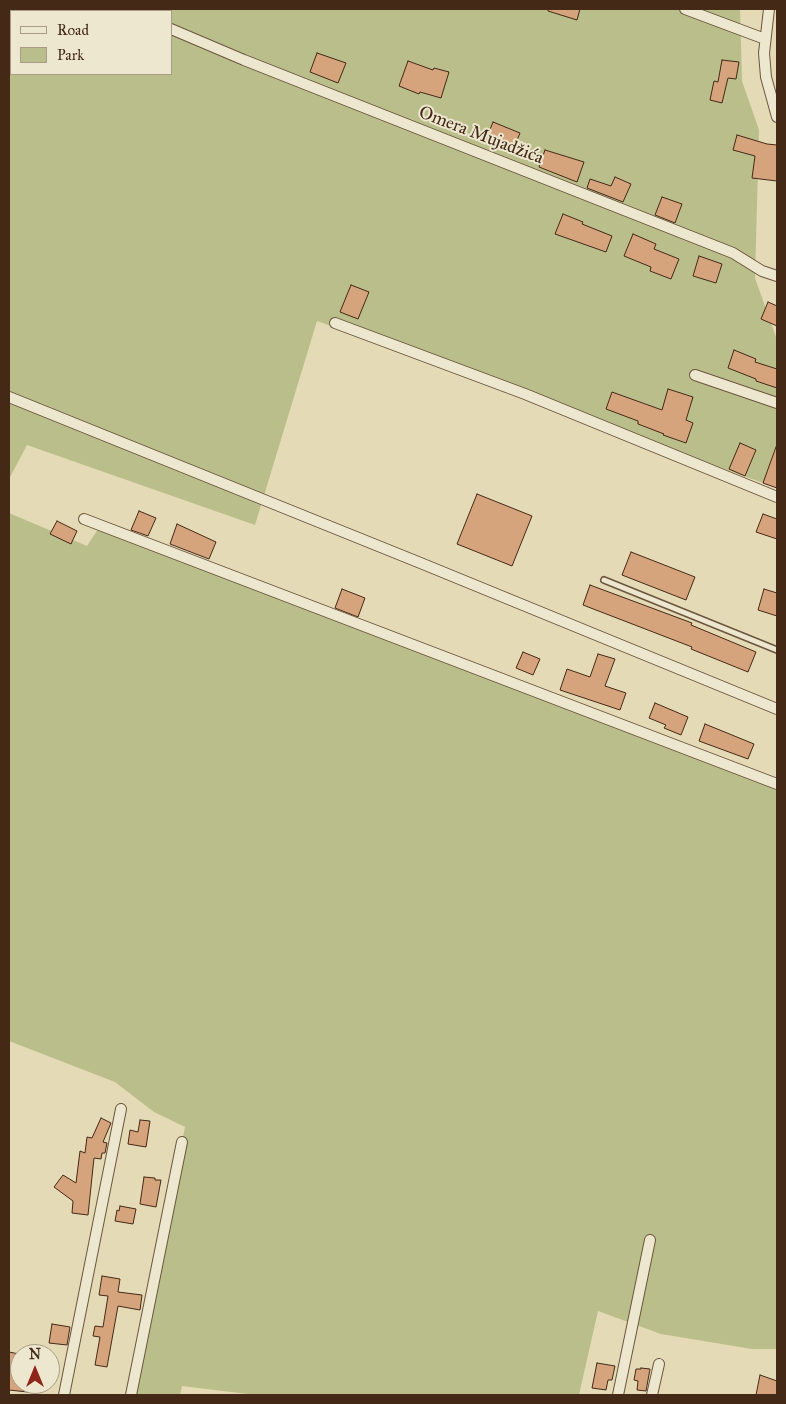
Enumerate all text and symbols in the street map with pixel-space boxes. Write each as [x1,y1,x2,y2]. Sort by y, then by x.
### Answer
legend [10,10,172,75]
text: Road [57,21,89,39]
text: Park [57,46,84,64]
street label: Omera Mujadžića [416,102,546,170]
north arrow [10,1344,60,1394]
text: N [29,1346,41,1363]

